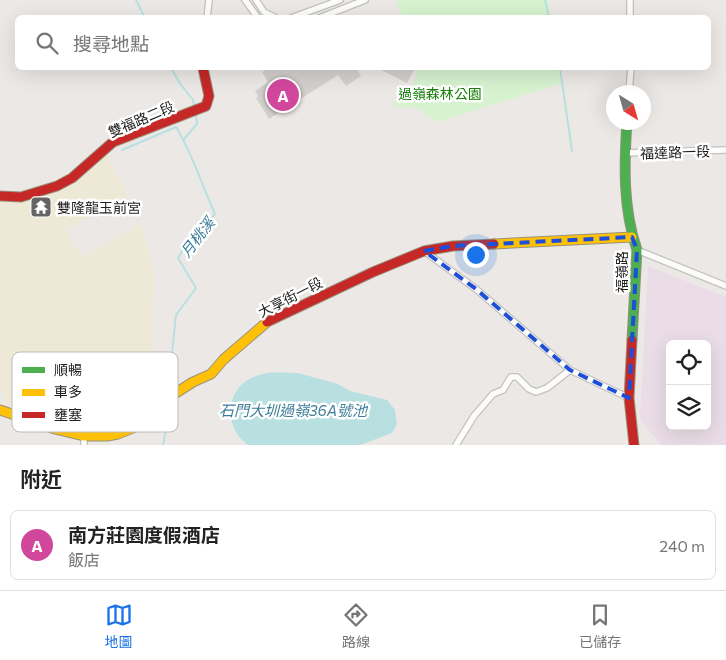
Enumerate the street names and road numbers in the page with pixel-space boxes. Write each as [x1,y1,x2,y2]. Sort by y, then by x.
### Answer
street label: 雙福路二段 [105,98,177,140]
street label: 福達路一段 [640,142,710,162]
street label: 福嶺路 [613,251,630,293]
street label: 大享街一段 [255,274,325,320]

